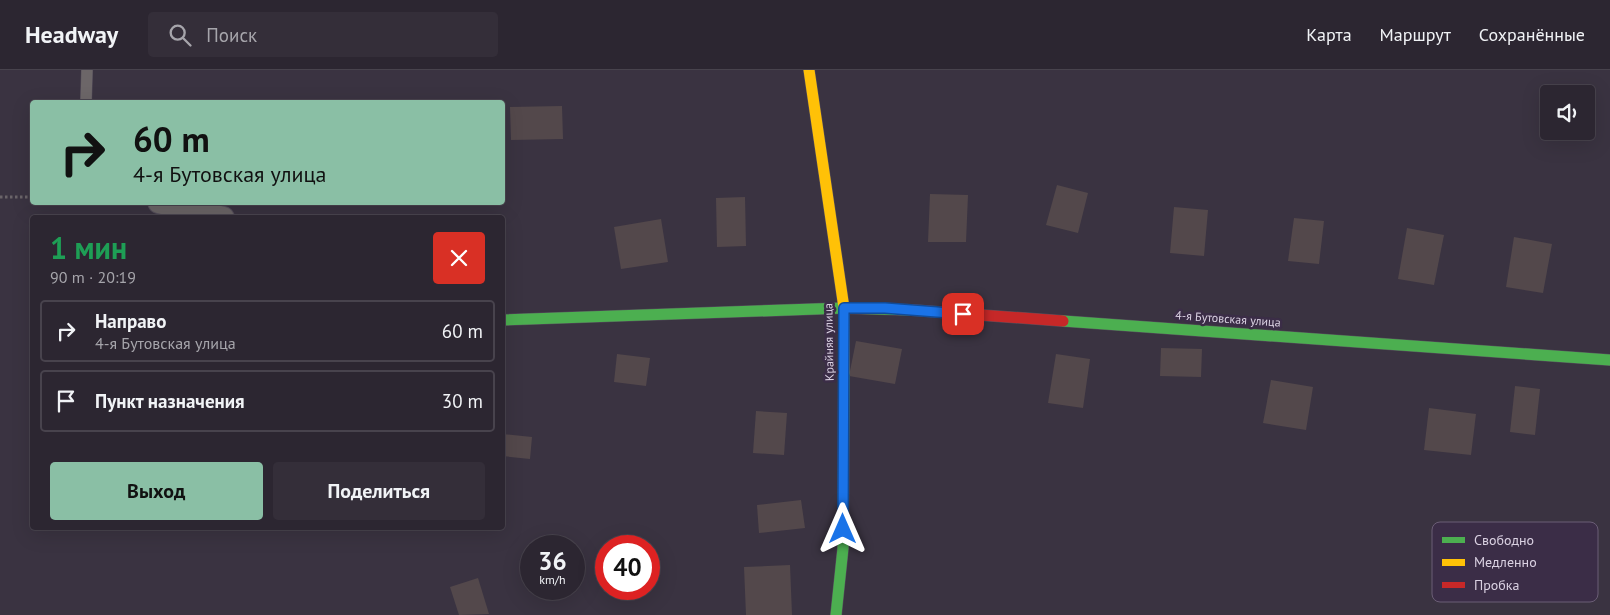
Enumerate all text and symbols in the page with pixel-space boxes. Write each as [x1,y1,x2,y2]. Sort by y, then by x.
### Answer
search box [148,12,498,57]
text: Headway [25,19,118,50]
icon: search [166,21,194,49]
text: Поиск [206,23,257,47]
text: Карта [1306,23,1352,46]
text: Маршрут [1380,23,1451,46]
text: Сохранённые [1479,23,1585,46]
map controls [1540,85,1595,140]
button: sound [1540,85,1595,140]
text: 60 m [133,116,210,162]
icon: right [50,120,115,185]
text: 4-я Бутовская улица [133,160,326,188]
text: 1 мин [50,228,127,267]
button: close [433,232,485,284]
text: 90 m · 20:19 [50,267,136,287]
pin [942,293,984,335]
icon: arrive [949,300,977,328]
street label: Крайняя улица [820,303,837,381]
street label: 4-я Бутовская улица [1175,307,1281,330]
text: Направо [95,309,166,333]
icon: right [52,317,80,345]
text: 60 m [442,319,483,343]
text: 4-я Бутовская улица [95,333,236,353]
icon: arrive [52,387,80,415]
text: Пункт назначения [95,389,245,413]
text: 30 m [442,389,483,413]
button: Выход [50,462,263,520]
button: Поделиться [273,462,485,520]
position arrow [816,502,868,554]
legend [1432,522,1598,602]
text: Свободно [1474,531,1534,549]
speed limit sign: 40 [595,535,660,600]
text: 36 [538,545,567,577]
text: Медленно [1474,553,1537,571]
text: km/h [539,572,566,587]
text: Пробка [1474,576,1519,594]

